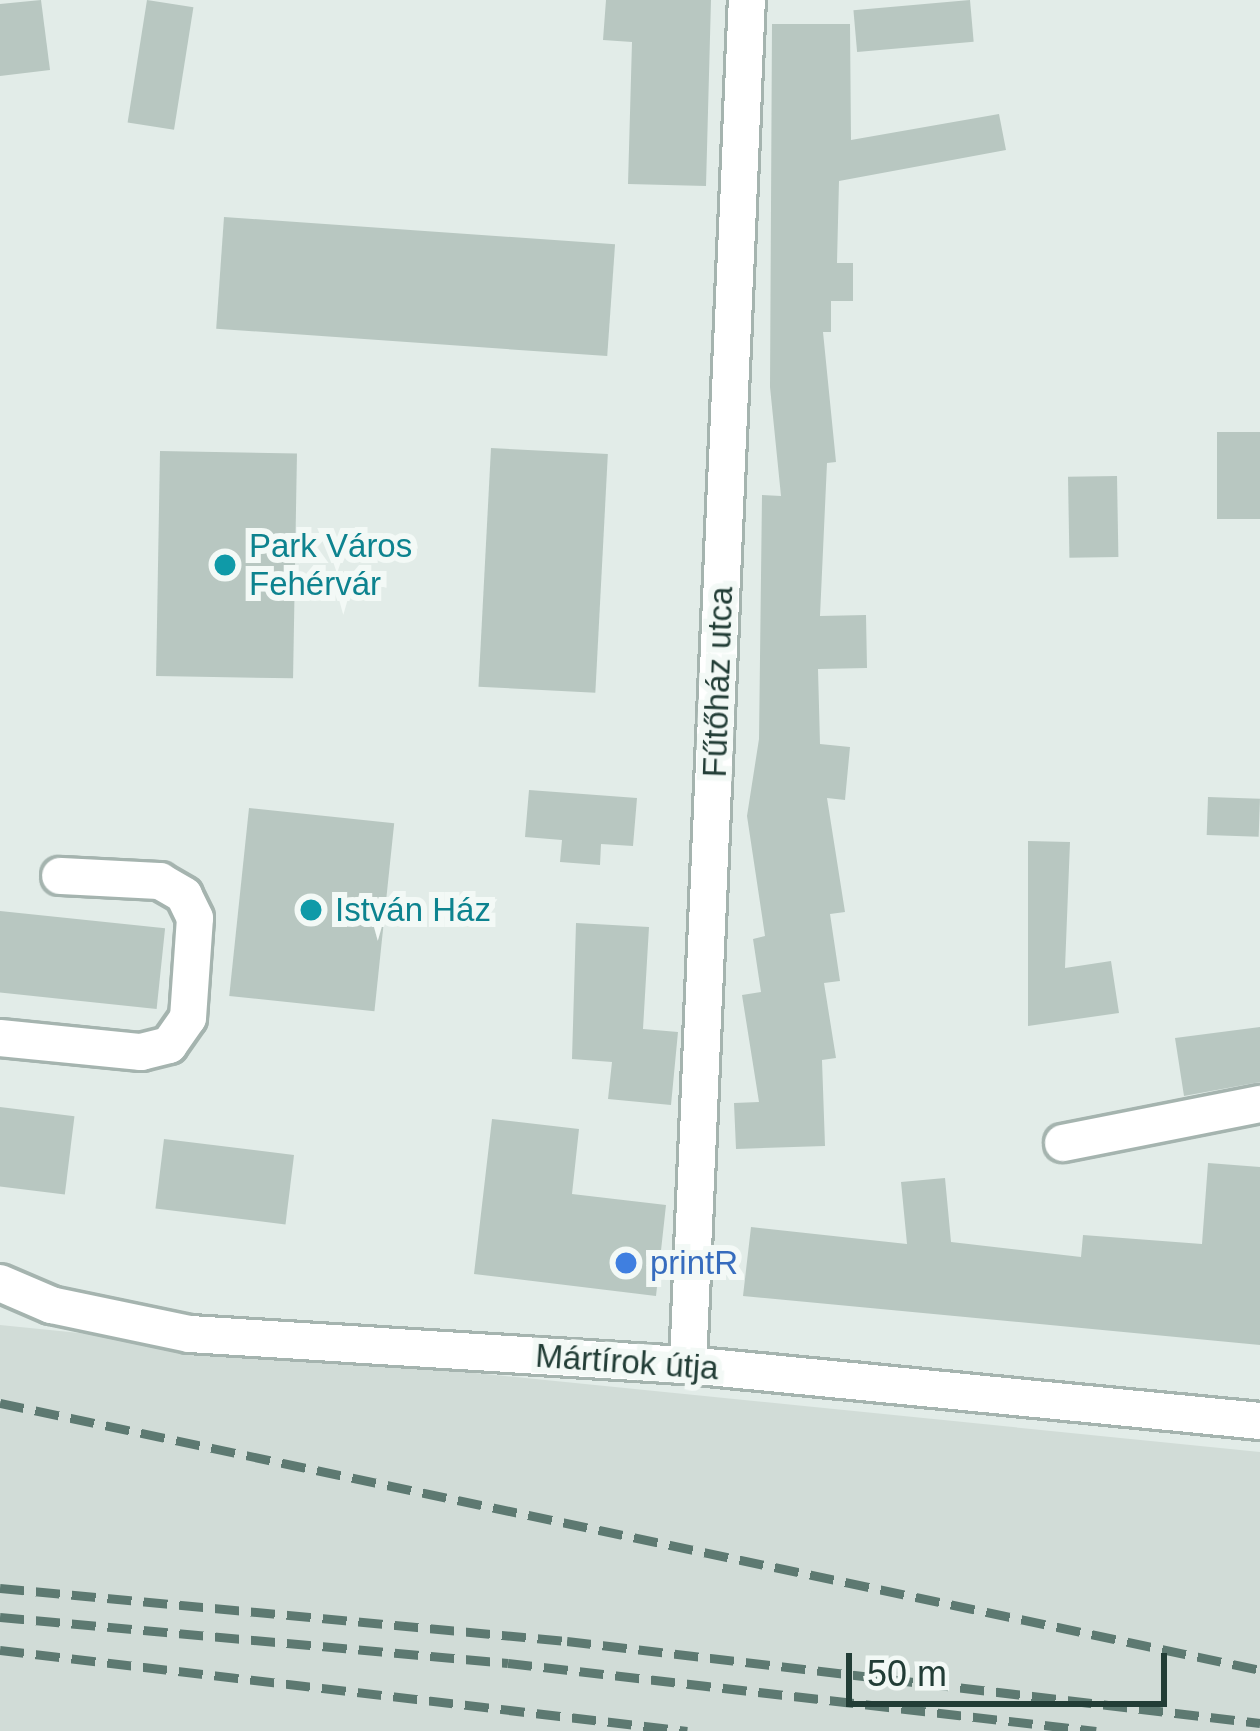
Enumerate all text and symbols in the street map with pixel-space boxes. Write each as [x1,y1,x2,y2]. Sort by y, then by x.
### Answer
place label: Park Város Fehérvár [249,526,412,604]
marker: Park Város Fehérvár [212,552,238,578]
street label: Fűtőház utca [695,586,741,778]
place label: István Ház [335,890,491,930]
marker: István Ház [298,897,324,923]
place label: printR [650,1243,738,1283]
marker: printR [613,1250,639,1276]
street label: Mártírok útja [534,1336,720,1388]
scale bar [852,1629,1173,1703]
text: 50 m [867,1653,947,1694]

